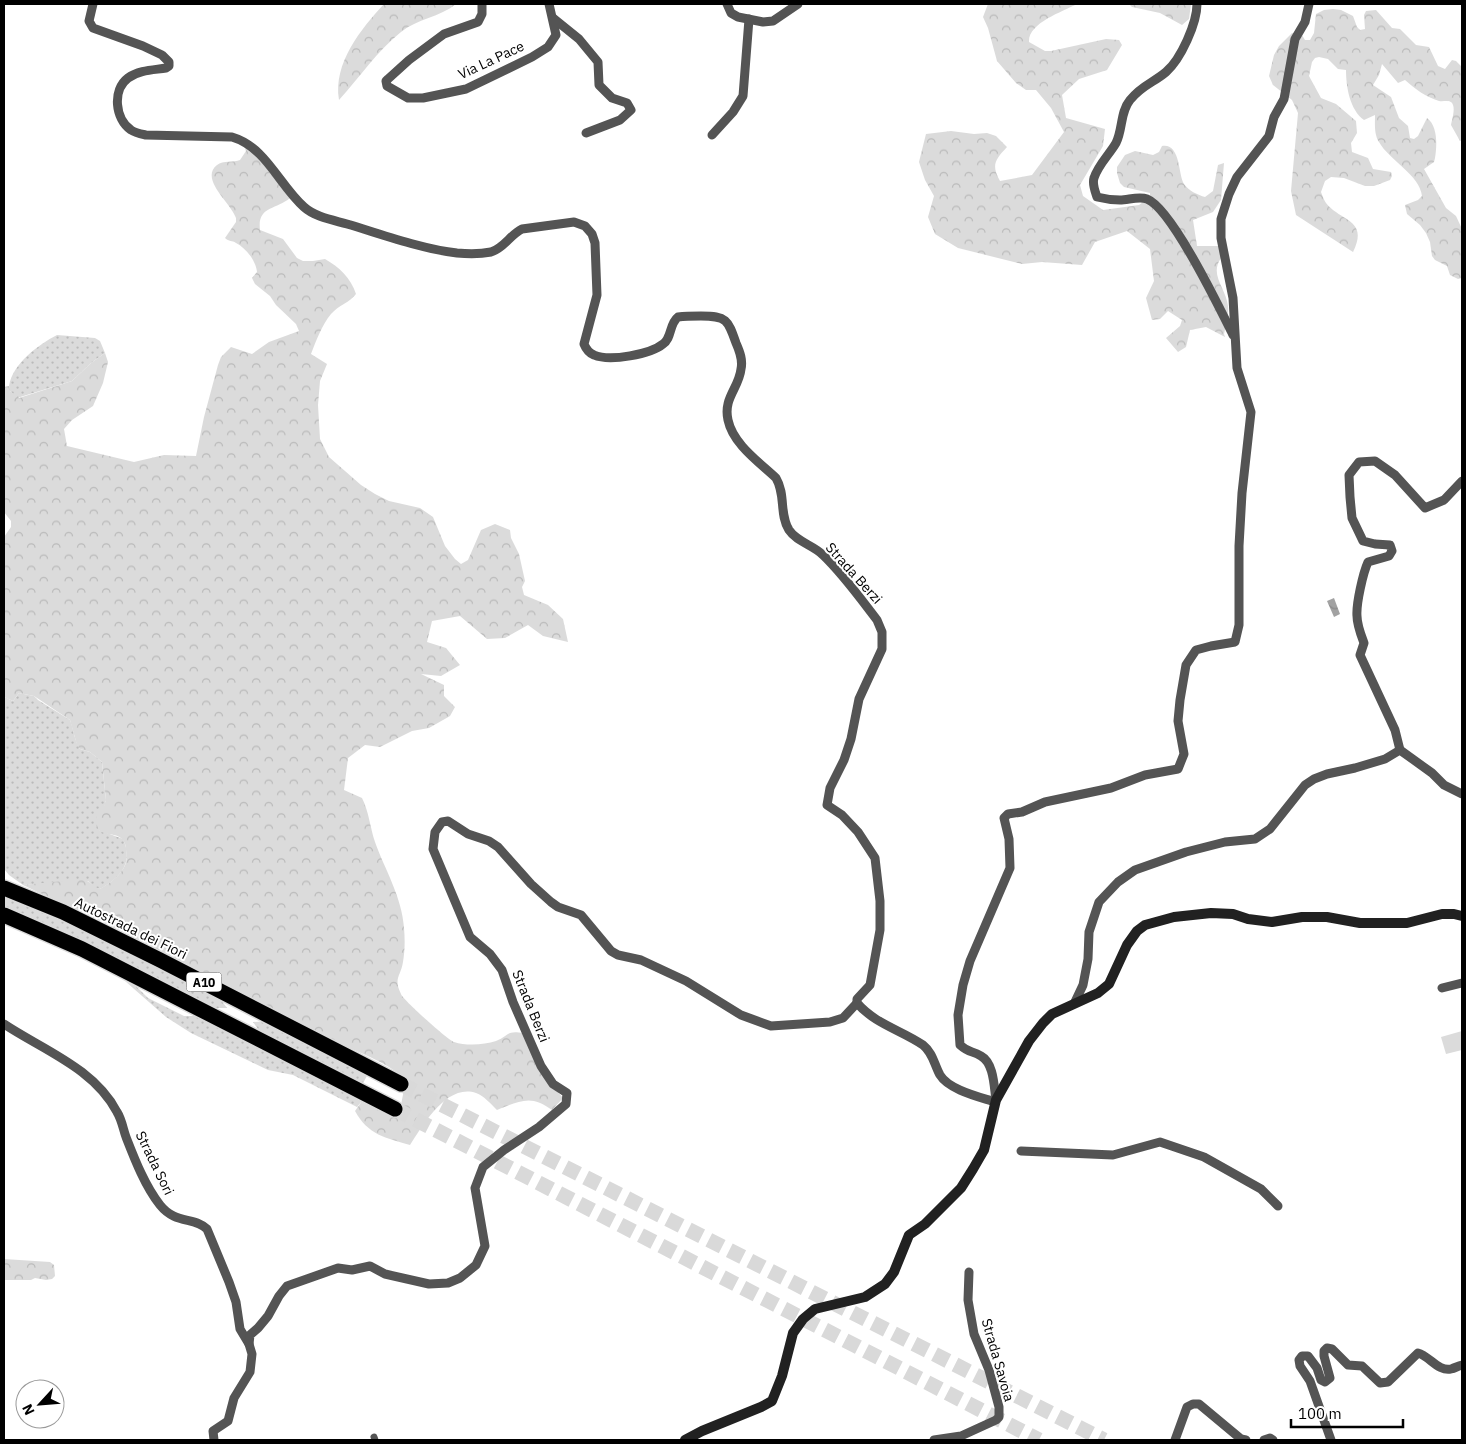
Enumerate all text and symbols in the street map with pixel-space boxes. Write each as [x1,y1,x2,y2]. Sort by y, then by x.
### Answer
street label: Via La Pace [455,37,527,83]
street label: Strada Berzi [822,539,886,607]
street label: Autostrada dei Fiori [72,893,190,963]
street label: Strada Berzi [508,967,554,1045]
road number: A10 [186,972,222,992]
street label: Strada Sori [132,1128,178,1198]
street label: Strada Savoia [978,1316,1019,1404]
north arrow [15,1379,65,1429]
scale bar [1291,1396,1404,1428]
text: N [18,1401,39,1418]
text: 100 m [1298,1404,1342,1423]

